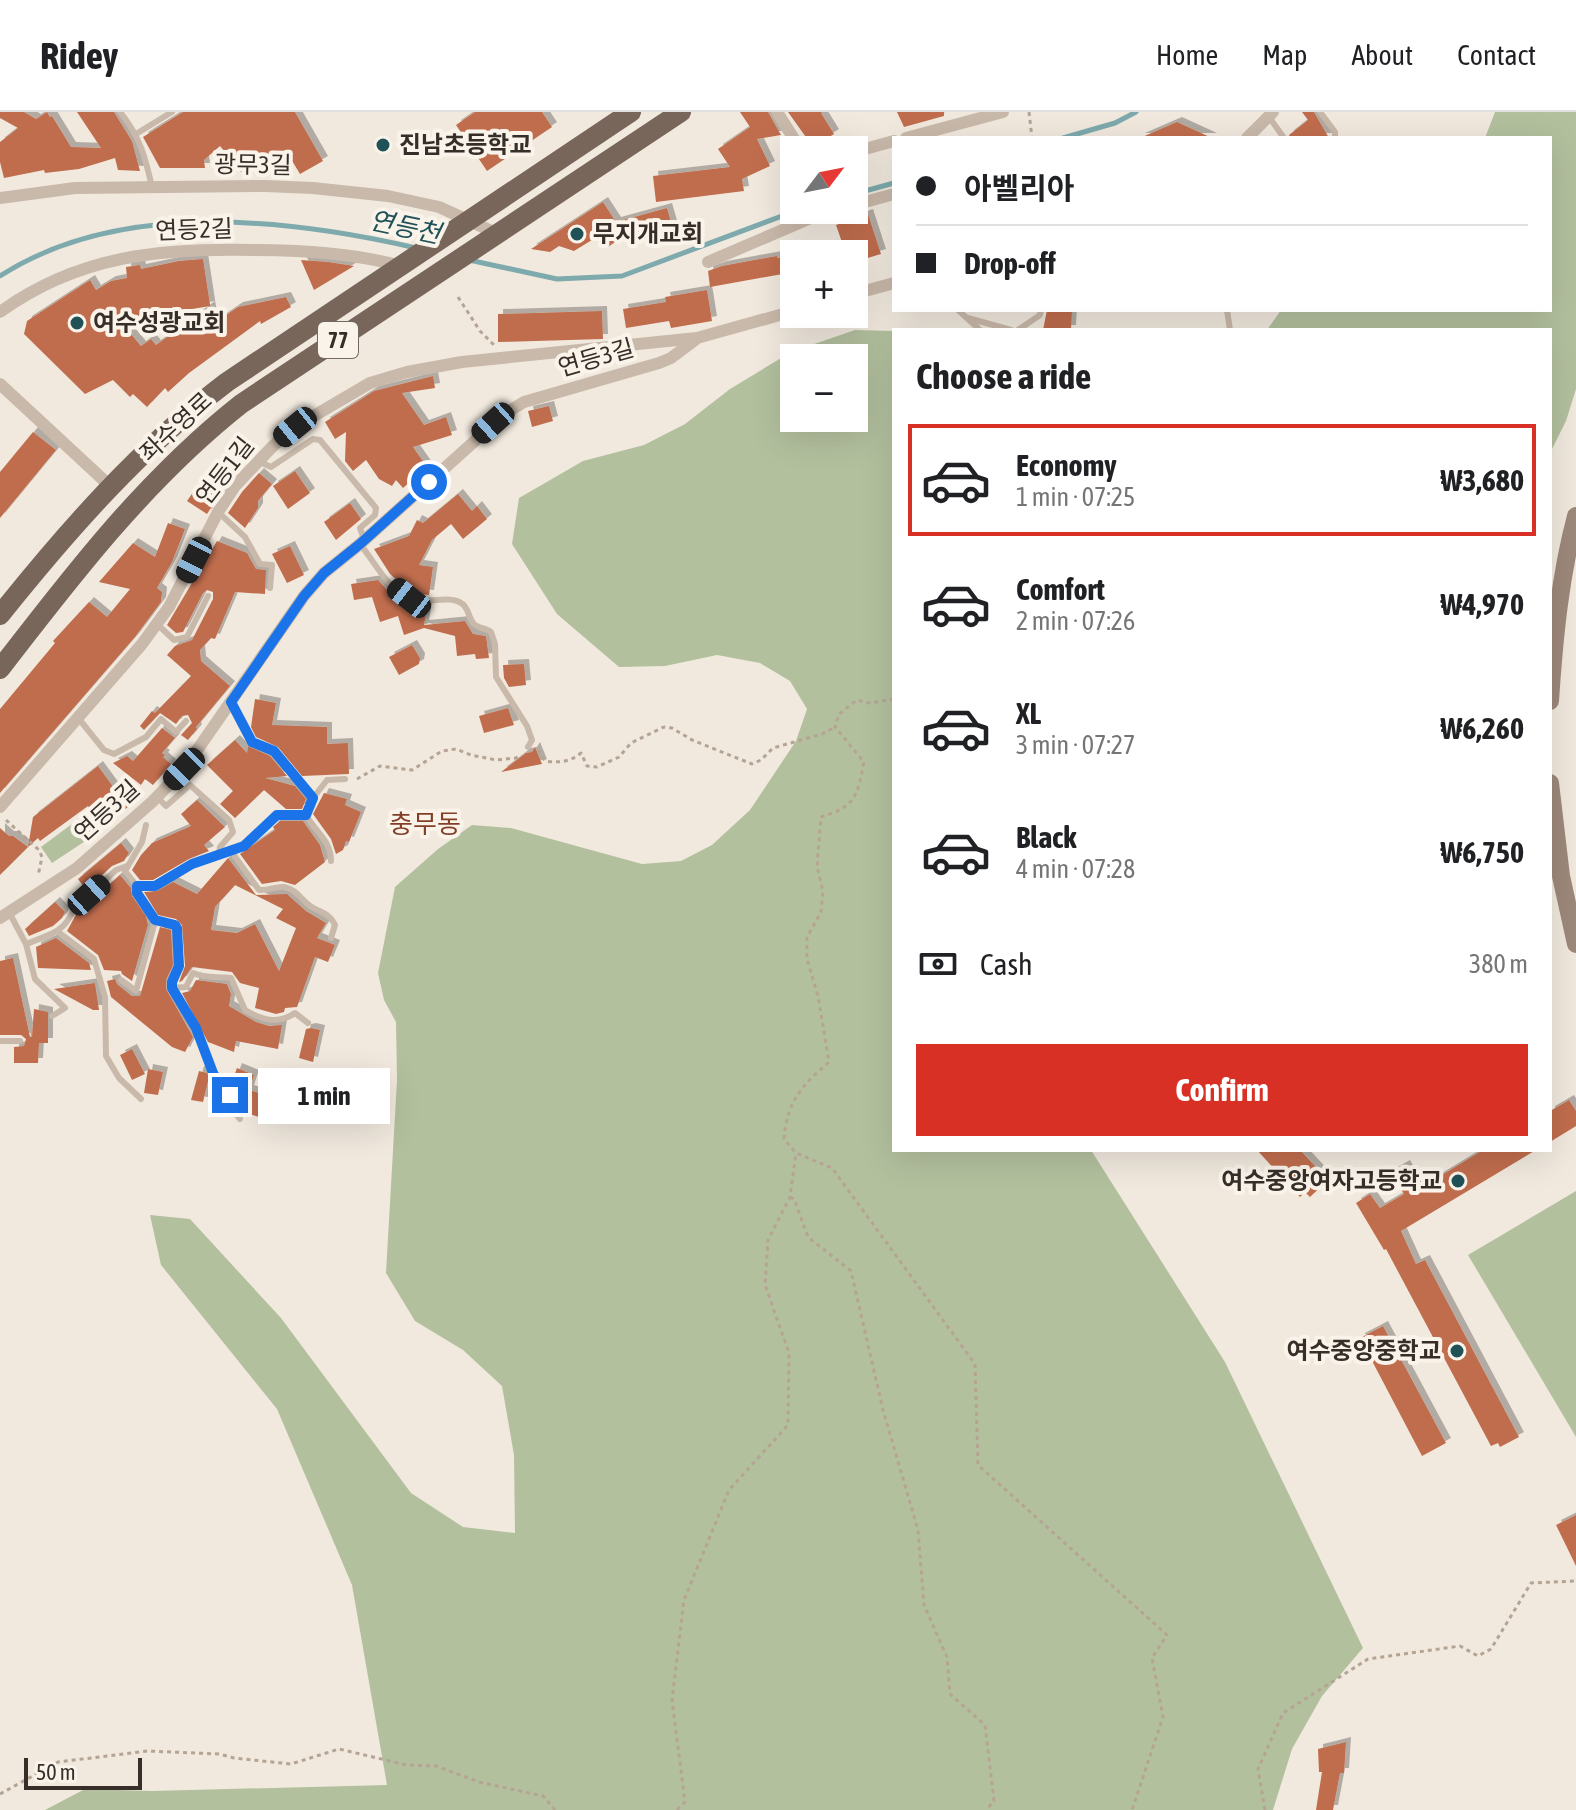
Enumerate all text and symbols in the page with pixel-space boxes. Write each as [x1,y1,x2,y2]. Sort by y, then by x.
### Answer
text: Ridey [40,34,118,77]
text: Home [1156,39,1218,71]
text: Map [1262,39,1307,71]
text: About [1351,39,1413,71]
text: Contact [1457,39,1536,71]
place label: 진남초등학교 [399,131,531,158]
marker: 진남초등학교 [374,136,392,154]
north arrow [780,136,868,224]
map controls [780,136,868,432]
street label: 광무3길 [214,150,292,179]
text: 아벨리아 [964,171,1074,205]
water label: 연등천 [367,205,446,250]
street label: 연등2길 [155,215,233,244]
place label: 무지개교회 [593,220,703,247]
marker: 무지개교회 [568,225,586,243]
button: + [780,240,868,328]
text: Drop-off [964,246,1056,280]
place label: 여수성광교회 [93,309,225,336]
marker: 여수성광교회 [68,314,86,332]
road number: 77 [318,322,358,358]
street label: 연등3길 [555,334,637,381]
button: − [780,344,868,432]
text: Choose a ride [916,355,1091,397]
street label: 좌수영로 [134,387,217,467]
car [467,398,519,448]
car [269,403,321,451]
street label: 연등1길 [190,432,259,510]
icon: car [920,444,992,516]
text: Economy [1016,448,1117,482]
text: ₩3,680 [1441,463,1524,497]
route start [411,464,447,500]
text: 1 min · 07:25 [1016,482,1135,512]
car [172,533,216,587]
icon: car [920,568,992,640]
text: Comfort [1016,572,1105,606]
car [383,574,435,622]
text: ₩4,970 [1441,587,1524,621]
text: 2 min · 07:26 [1016,606,1135,636]
icon: car [920,692,992,764]
text: XL [1016,696,1041,730]
text: ₩6,260 [1441,711,1524,745]
text: 3 min · 07:27 [1016,730,1135,760]
car [159,743,209,795]
street label: 연등3길 [69,775,145,847]
district label: 충무동 [389,809,461,839]
icon: car [920,816,992,888]
text: Black [1016,820,1076,854]
text: ₩6,750 [1441,835,1524,869]
text: 4 min · 07:28 [1016,854,1135,884]
car [63,870,115,920]
icon: cash [916,942,960,986]
text: Cash [980,947,1033,981]
text: 380 m [1469,949,1528,979]
button: Confirm [916,1044,1528,1136]
callout: 1 min [258,1067,390,1123]
route end [212,1077,248,1113]
text: 1 min [297,1081,351,1111]
place label: 여수중앙여자고등학교 [1221,1167,1442,1194]
marker: 여수중앙여자고등학교 [1449,1172,1467,1190]
place label: 여수중앙중학교 [1286,1337,1441,1364]
marker: 여수중앙중학교 [1448,1342,1466,1360]
scale bar [24,1754,142,1790]
text: 50 m [36,1759,76,1785]

